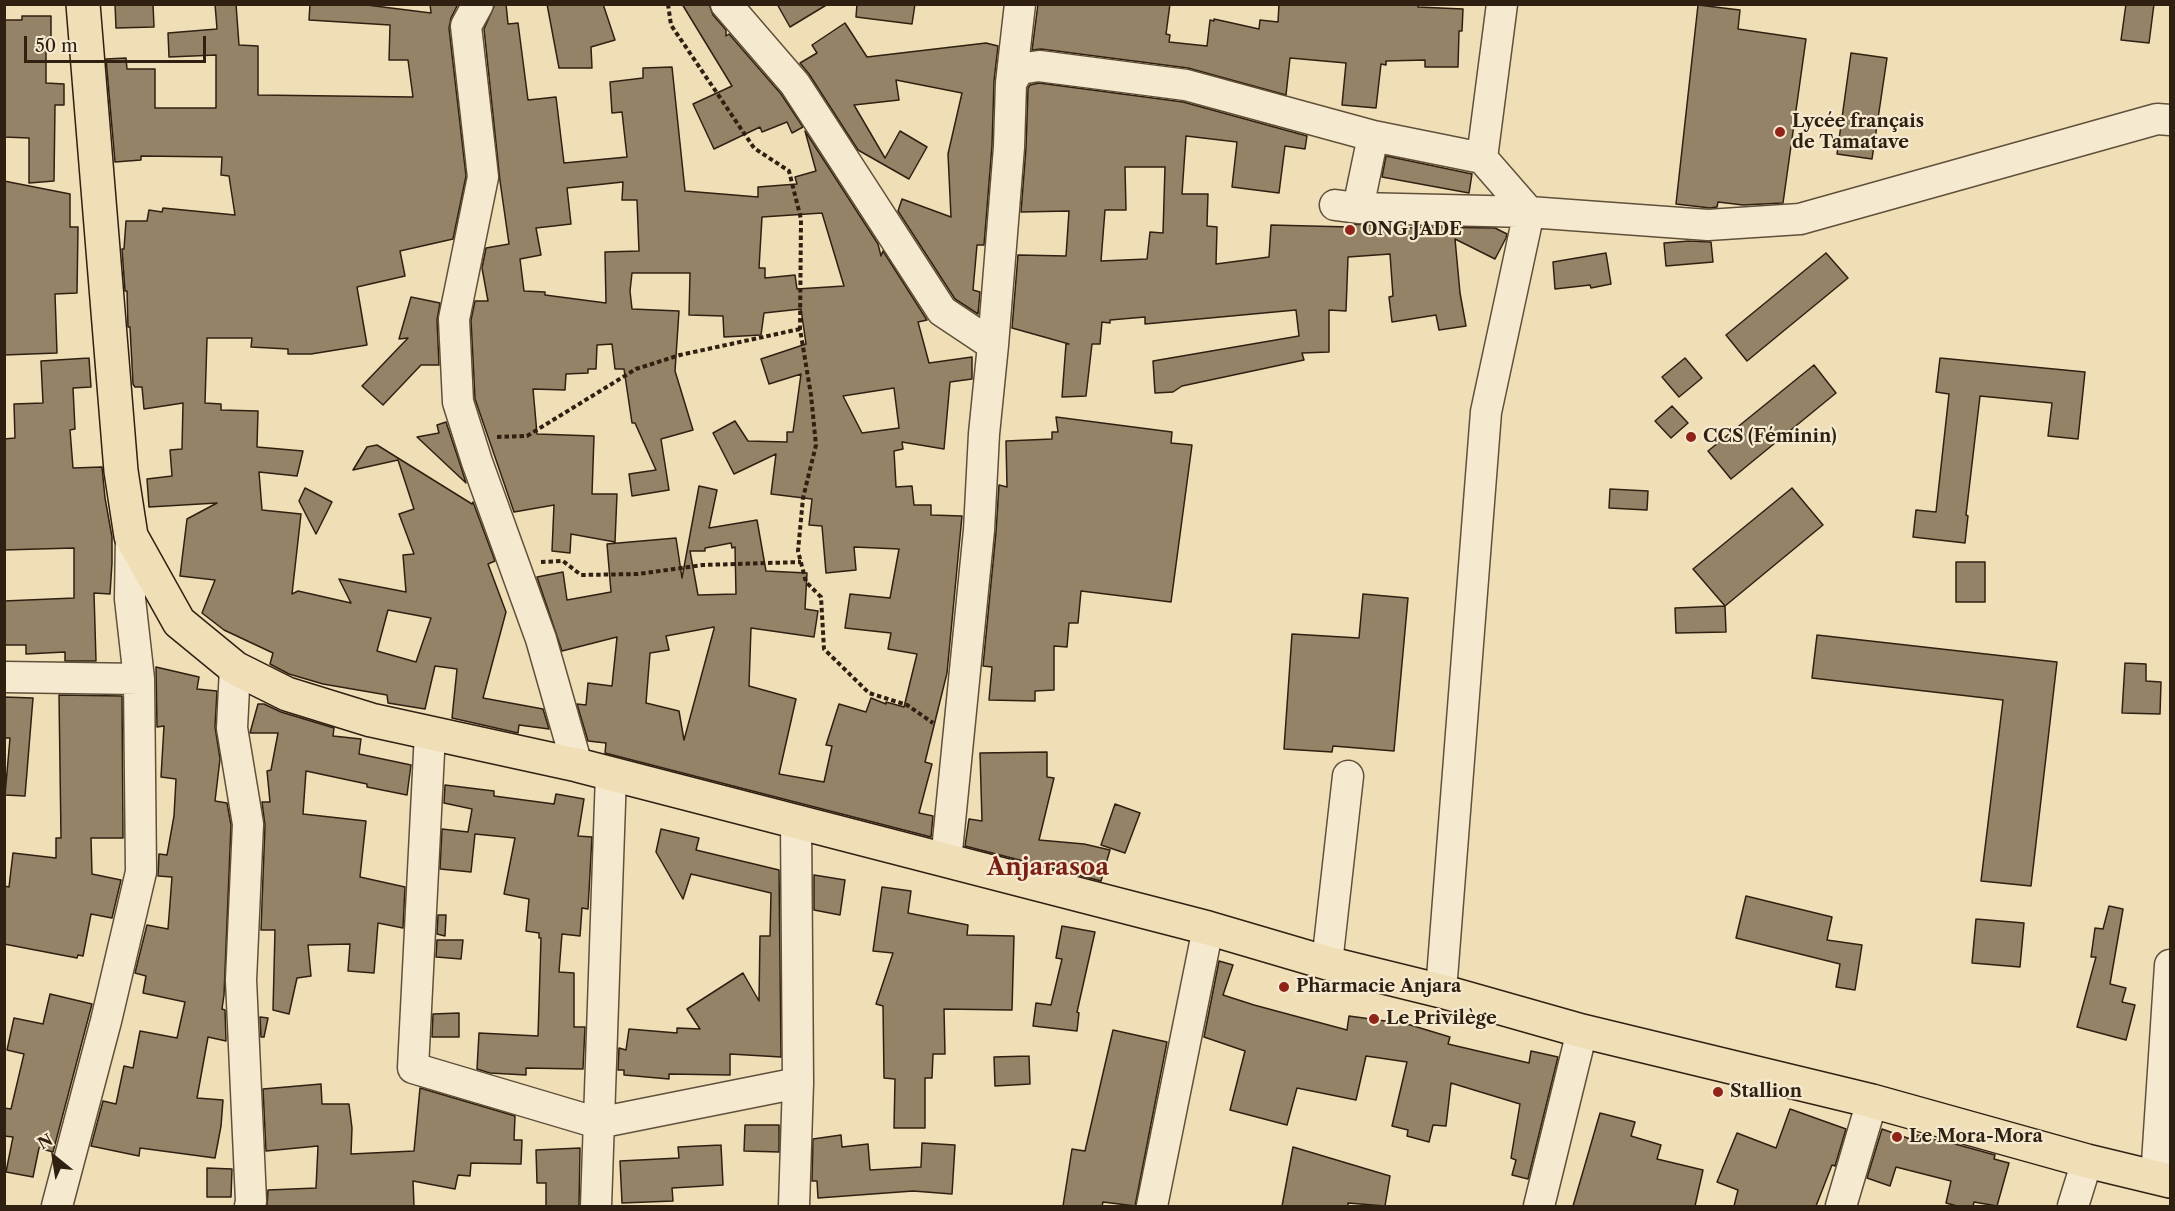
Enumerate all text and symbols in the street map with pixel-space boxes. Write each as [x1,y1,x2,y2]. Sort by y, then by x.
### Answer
scale bar [27,24,208,62]
text: 50 m [35,35,78,57]
place label: Lycée français de Tamatave [1792,111,1924,154]
marker: Lycée français de Tamatave [1773,125,1787,139]
place label: ONG JADE [1362,219,1462,241]
marker: ONG JADE [1343,223,1357,237]
place label: CCS (Féminin) [1703,426,1837,448]
marker: CCS (Féminin) [1684,430,1698,444]
district label: Anjarasoa [987,854,1109,882]
place label: Pharmacie Anjara [1296,976,1462,998]
marker: Pharmacie Anjara [1277,980,1291,994]
place label: Le Privilège [1386,1008,1497,1030]
marker: Le Privilège [1367,1012,1381,1026]
place label: Stallion [1730,1081,1802,1103]
marker: Stallion [1711,1085,1725,1099]
place label: Le Mora-Mora [1909,1126,2043,1148]
north arrow [24,1127,84,1187]
text: N [34,1129,56,1154]
marker: Le Mora-Mora [1890,1130,1904,1144]

